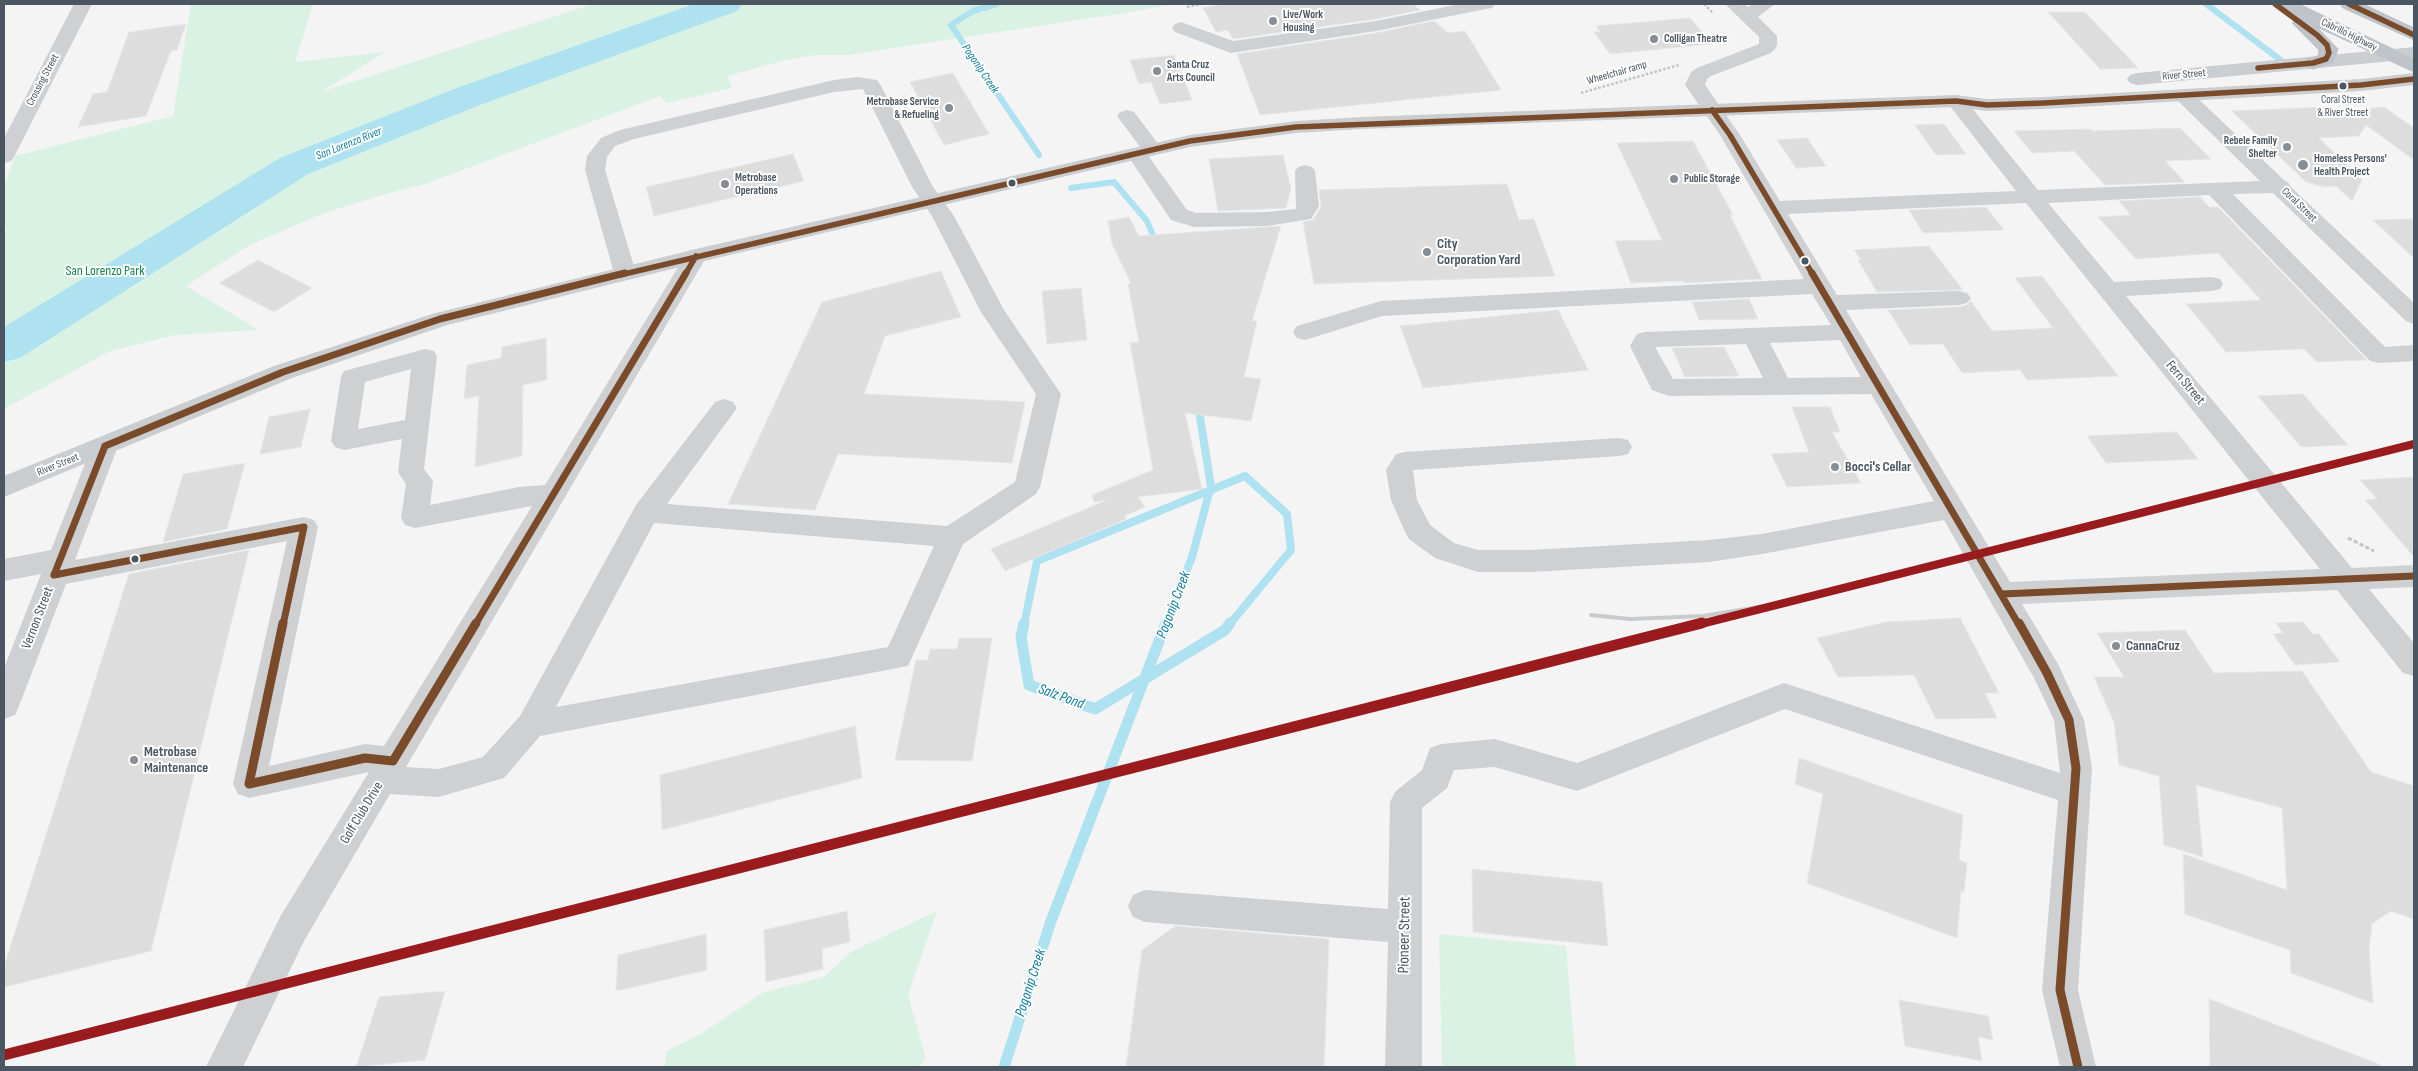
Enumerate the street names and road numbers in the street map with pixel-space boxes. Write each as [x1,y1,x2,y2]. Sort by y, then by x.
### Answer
street label: Cabrillo Highway [2319,16,2379,54]
street label: Crossing Street [24,52,62,108]
street label: Wheelchair ramp [1585,58,1649,88]
street label: River Street [2162,67,2206,83]
street label: Coral Street [2279,185,2319,225]
street label: Fern Street [2162,357,2208,409]
street label: River Street [35,451,81,479]
street label: Vernon Street [18,585,58,651]
street label: Golf Club Drive [337,779,387,847]
street label: Pioneer Street [1395,896,1415,974]

